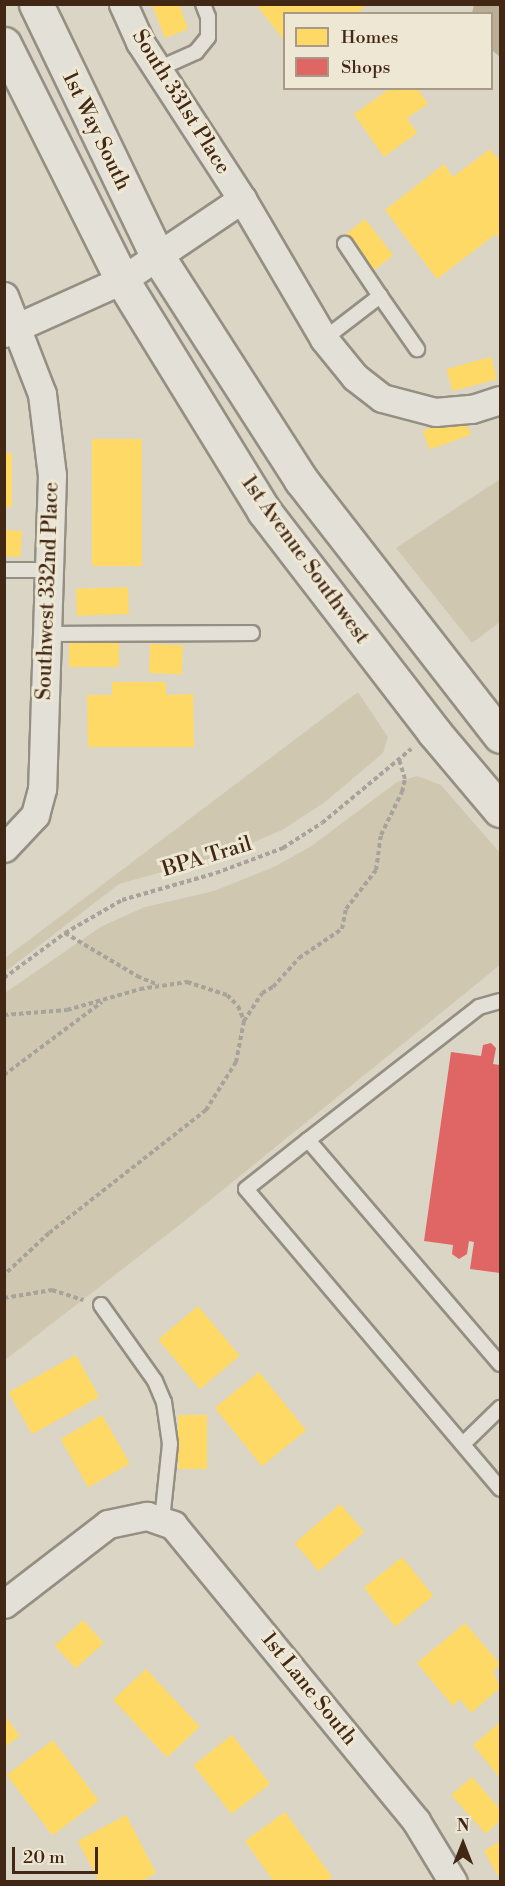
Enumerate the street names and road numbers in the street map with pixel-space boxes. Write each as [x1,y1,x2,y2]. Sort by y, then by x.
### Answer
street label: South 331st Place [126,25,236,179]
street label: 1st Way South [56,68,136,194]
street label: 1st Avenue Southwest [236,471,374,649]
street label: Southwest 332nd Place [32,481,64,701]
street label: BPA Trail [159,831,255,883]
street label: 1st Lane South [256,1627,362,1751]

